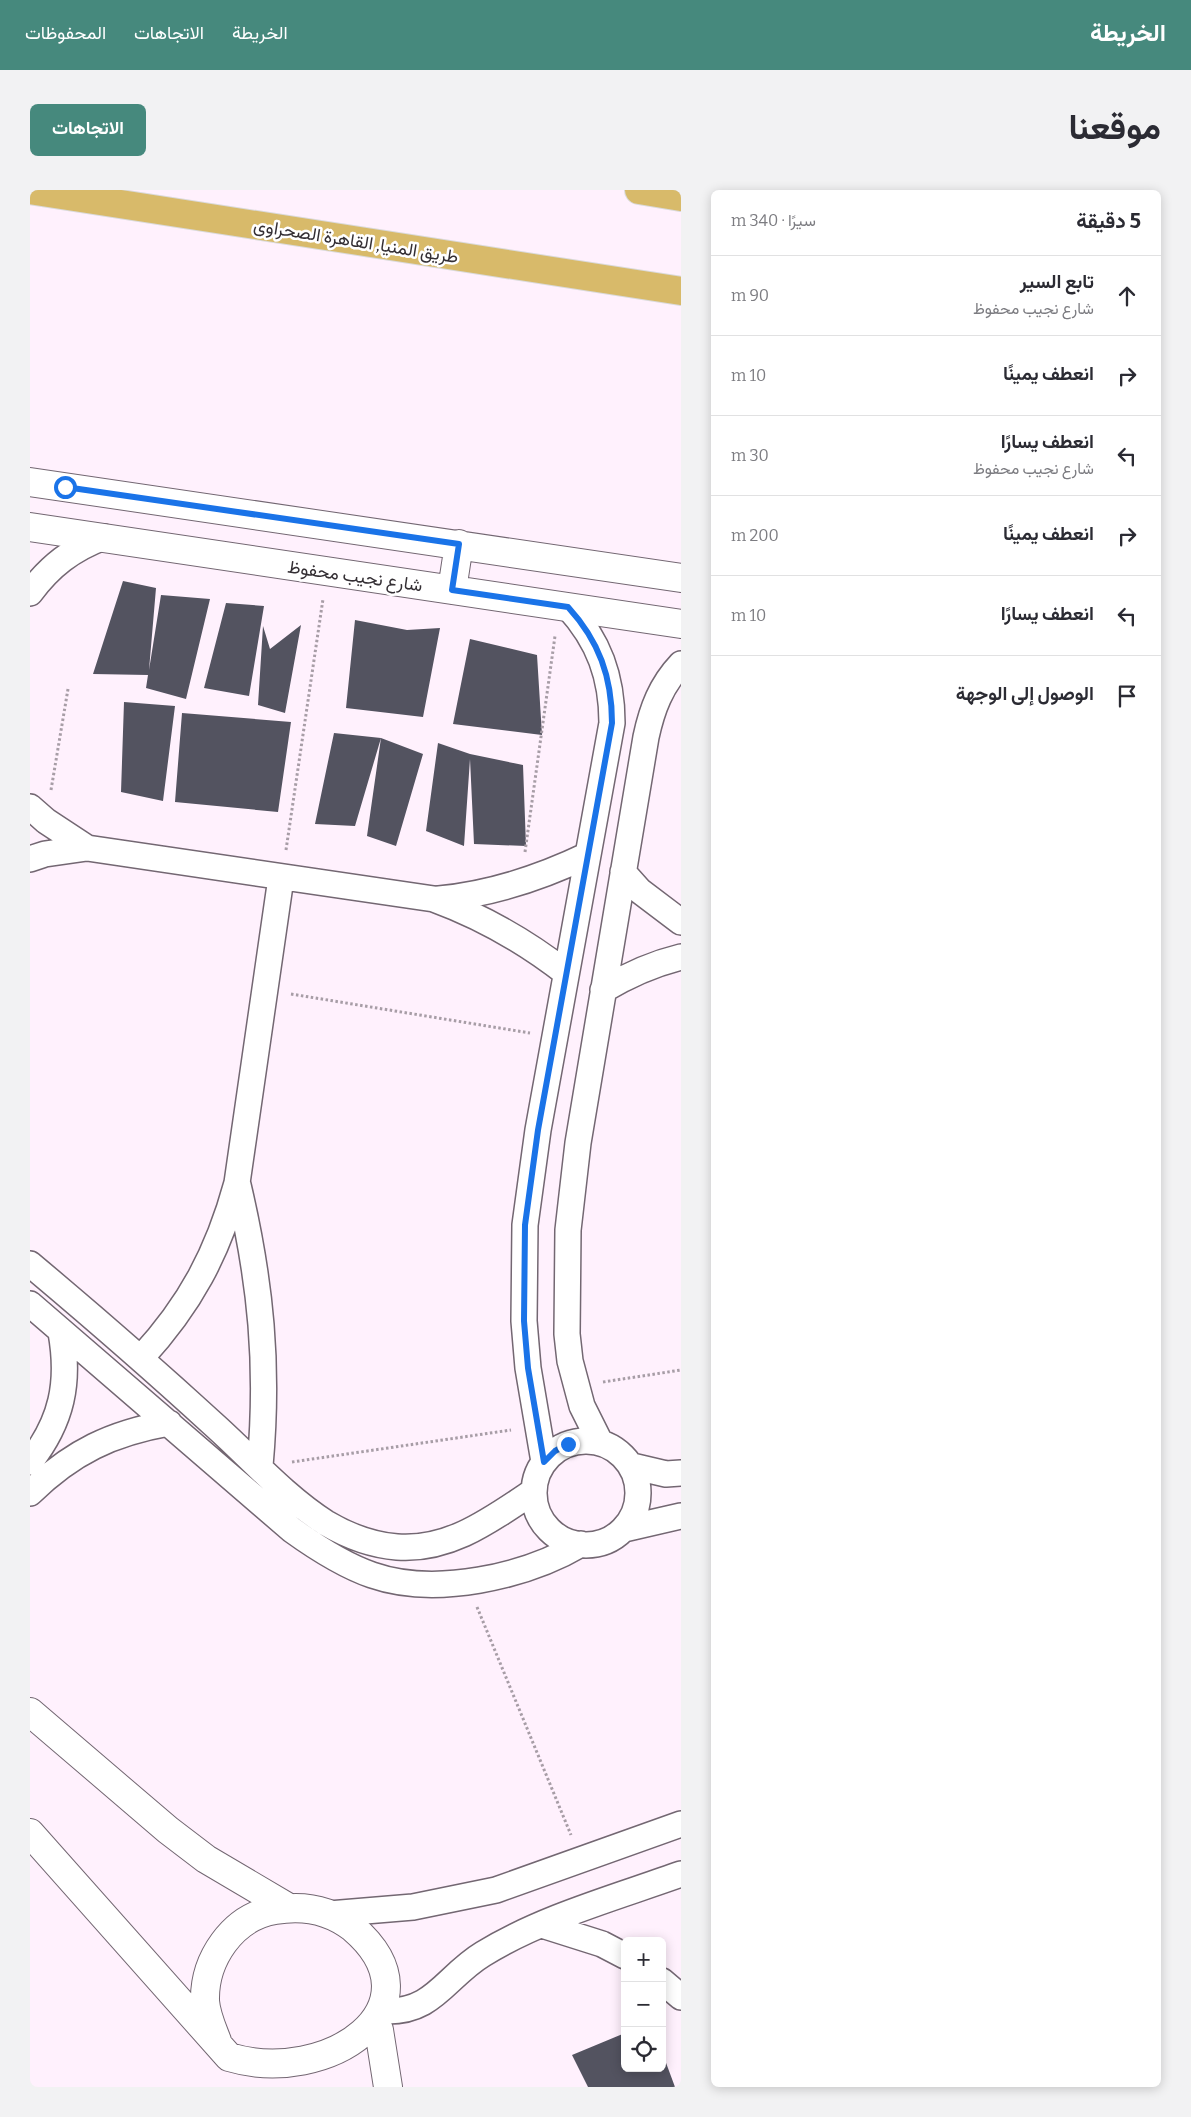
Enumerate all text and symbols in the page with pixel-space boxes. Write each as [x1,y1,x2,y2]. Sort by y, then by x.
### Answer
text: الخريطة [1090,19,1166,47]
text: المحفوظات [25,22,106,44]
text: الاتجاهات [134,22,204,44]
text: الخريطة [232,22,288,44]
button: الاتجاهات [30,104,146,156]
text: موقعنا [1068,106,1161,148]
text: 5 دقيقة [1076,208,1141,234]
text: سيرًا · 340 m [731,211,816,230]
street label: طريق المنيا, القاهرة الصحراوى [252,214,460,268]
text: تابع السير [1020,270,1094,293]
icon: ahead [1113,282,1141,310]
text: 90 m [731,286,769,305]
text: شارع نجيب محفوظ [973,299,1094,318]
text: انعطف يمينًا [1003,362,1094,385]
icon: right [1113,362,1141,390]
text: 10 m [731,366,766,385]
text: انعطف يسارًا [1001,430,1094,453]
icon: left [1113,442,1141,470]
text: 30 m [731,446,769,465]
text: شارع نجيب محفوظ [973,459,1094,478]
route start [54,476,77,499]
text: انعطف يمينًا [1003,522,1094,545]
icon: right [1113,522,1141,550]
text: 200 m [731,526,779,545]
street label: شارع نجيب محفوظ [286,556,424,597]
text: انعطف يسارًا [1001,602,1094,625]
icon: left [1113,602,1141,630]
text: 10 m [731,606,766,625]
text: الوصول إلى الوجهة [956,682,1094,705]
icon: arrive [1113,682,1141,710]
route end [557,1433,580,1456]
map controls [621,1937,666,2072]
button: + [621,1937,666,1982]
button: − [621,1982,666,2027]
button: locate [621,2027,666,2072]

